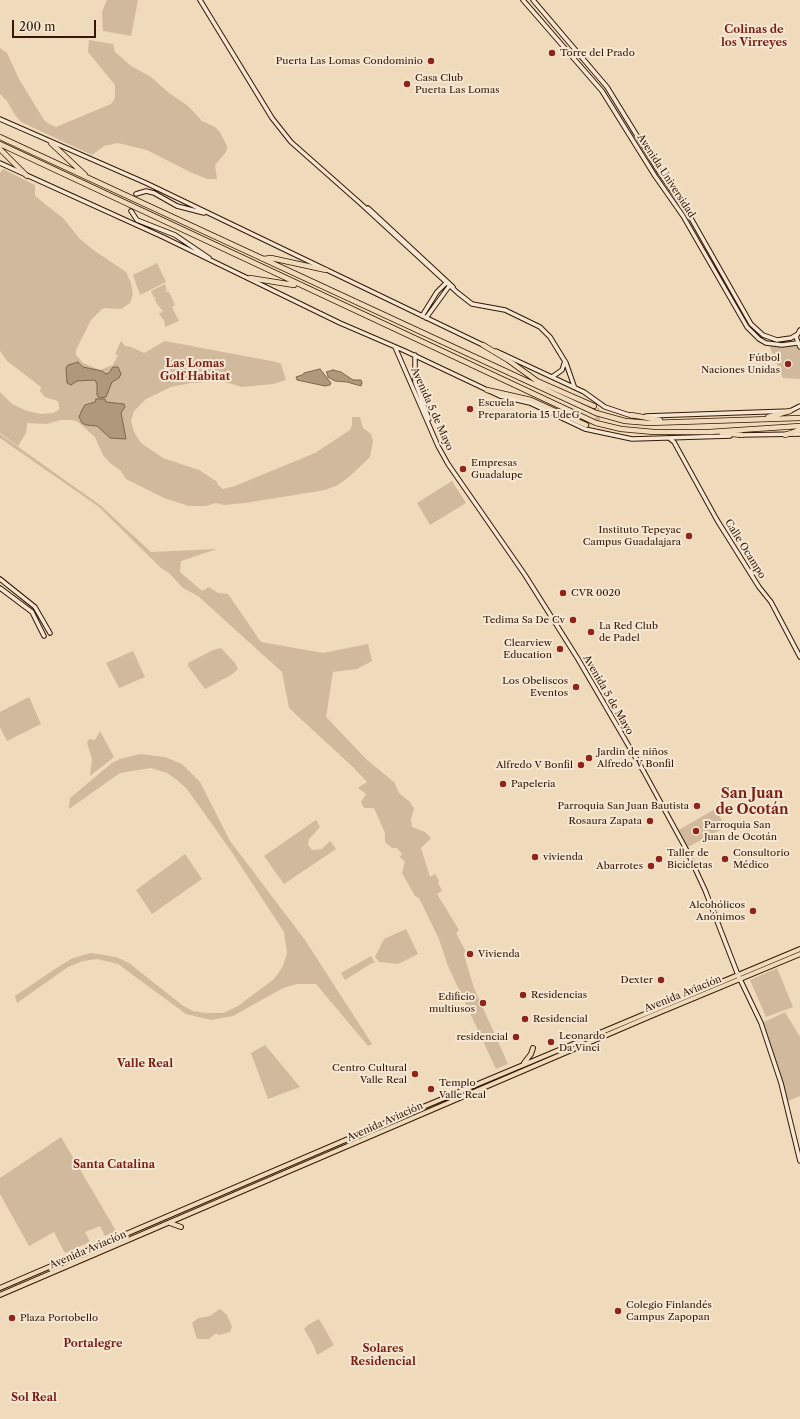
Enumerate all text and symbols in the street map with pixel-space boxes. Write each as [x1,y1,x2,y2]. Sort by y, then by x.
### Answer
scale bar [14,12,98,38]
text: 200 m [19,19,56,34]
district label: Colinas de los Virreyes [721,23,787,49]
place label: Torre del Prado [560,47,635,59]
marker: Torre del Prado [547,48,557,58]
place label: Puerta Las Lomas Condominio [276,55,423,67]
marker: Puerta Las Lomas Condominio [426,56,436,66]
place label: Casa Club Puerta Las Lomas [415,72,500,96]
marker: Casa Club Puerta Las Lomas [402,79,412,89]
street label: Avenida Universidad [634,132,698,220]
place label: Fútbol Naciones Unidas [701,352,780,376]
district label: Las Lomas Golf Habitat [160,357,230,383]
marker: Fútbol Naciones Unidas [783,359,793,369]
street label: Avenida 5 de Mayo [408,366,456,452]
place label: Escuela Preparatoria 15 UdeG [478,397,580,420]
marker: Escuela Preparatoria 15 UdeG [465,404,475,414]
place label: Empresas Guadalupe [471,457,523,480]
marker: Empresas Guadalupe [458,464,468,474]
street label: Calle Ocampo [722,517,768,581]
place label: Instituto Tepeyac Campus Guadalajara [583,524,681,548]
marker: Instituto Tepeyac Campus Guadalajara [684,531,694,541]
place label: CVR 0020 [571,587,621,599]
marker: CVR 0020 [558,588,568,598]
place label: Tedima Sa De Cv [483,614,565,626]
marker: Tedima Sa De Cv [568,615,578,625]
place label: La Red Club de Padel [599,620,658,644]
marker: La Red Club de Padel [586,627,596,637]
place label: Clearview Education [503,637,552,660]
marker: Clearview Education [555,644,565,654]
street label: Avenida 5 de Mayo [580,653,636,737]
place label: Los Obeliscos Eventos [502,675,568,698]
marker: Los Obeliscos Eventos [571,682,581,692]
place label: Jardin de niños Alfredo V Bonfil [597,746,674,770]
marker: Jardin de niños Alfredo V Bonfil [584,753,594,763]
place label: Alfredo V Bonfil [496,759,573,771]
marker: Alfredo V Bonfil [576,760,586,770]
place label: Papeleria [511,778,556,790]
marker: Papeleria [498,779,508,789]
district label: San Juan de Ocotán [715,786,789,818]
place label: Parroquia San Juan Bautista [558,800,689,812]
marker: Parroquia San Juan Bautista [692,801,702,811]
place label: Rosaura Zapata [568,815,642,827]
marker: Rosaura Zapata [645,816,655,826]
place label: Parroquia San Juan de Ocotán [704,819,777,842]
marker: Parroquia San Juan de Ocotán [691,826,701,836]
place label: Taller de Bicicletas [667,847,712,870]
place label: Consultorio Médico [733,847,790,870]
place label: vivienda [543,851,583,863]
marker: vivienda [530,852,540,862]
marker: Taller de Bicicletas [654,854,664,864]
marker: Consultorio Médico [720,854,730,864]
place label: Abarrotes [596,860,643,872]
marker: Abarrotes [646,861,656,871]
place label: Alcohólicos Anónimos [689,899,745,922]
marker: Alcohólicos Anónimos [748,906,758,916]
place label: Vivienda [478,948,520,960]
marker: Vivienda [465,949,475,959]
street label: Avenida Aviación [643,973,723,1015]
place label: Dexter [621,974,653,986]
marker: Dexter [656,975,666,985]
place label: Residencias [531,989,587,1001]
marker: Residencias [518,990,528,1000]
place label: Edificio multiusos [429,991,475,1014]
marker: Edificio multiusos [478,998,488,1008]
place label: Residencial [533,1013,588,1025]
marker: Residencial [520,1014,530,1024]
place label: Leonardo Da Vinci [559,1030,605,1054]
place label: residencial [456,1031,508,1043]
marker: residencial [511,1032,521,1042]
marker: Leonardo Da Vinci [546,1037,556,1047]
district label: Valle Real [117,1057,173,1071]
place label: Centro Cultural Valle Real [332,1062,407,1086]
marker: Centro Cultural Valle Real [410,1069,420,1079]
place label: Templo Valle Real [439,1077,486,1100]
marker: Templo Valle Real [426,1084,436,1094]
street label: Avenida Aviación [345,1100,425,1144]
district label: Santa Catalina [73,1158,155,1172]
street label: Avenida Aviación [48,1228,128,1272]
place label: Colegio Finlandés Campus Zapopan [626,1299,712,1322]
marker: Colegio Finlandés Campus Zapopan [613,1306,623,1316]
place label: Plaza Portobello [20,1312,98,1324]
marker: Plaza Portobello [7,1313,17,1323]
district label: Portalegre [63,1337,123,1351]
district label: Solares Residencial [350,1342,416,1368]
district label: Sol Real [11,1391,57,1405]

